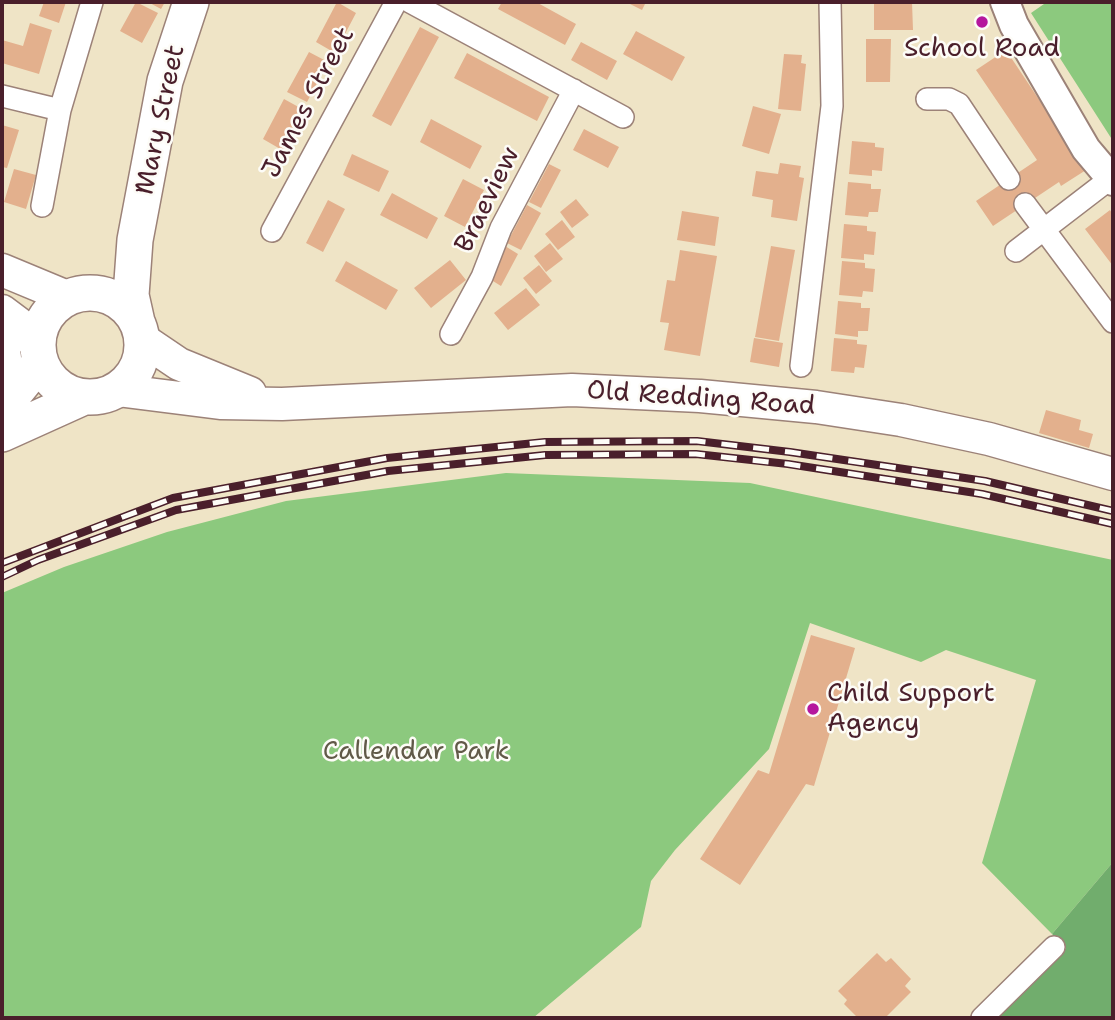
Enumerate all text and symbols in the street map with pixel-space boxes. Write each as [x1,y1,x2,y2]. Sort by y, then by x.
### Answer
marker: School Road [974,14,990,30]
street label: James Street [256,22,362,184]
place label: School Road [904,33,1060,65]
street label: Mary Street [130,42,192,198]
street label: Braeview [449,142,527,258]
street label: Old Redding Road [586,375,816,423]
place label: Child Support Agency [827,678,995,740]
marker: Child Support Agency [805,701,821,717]
park label: Callendar Park [323,736,509,768]

